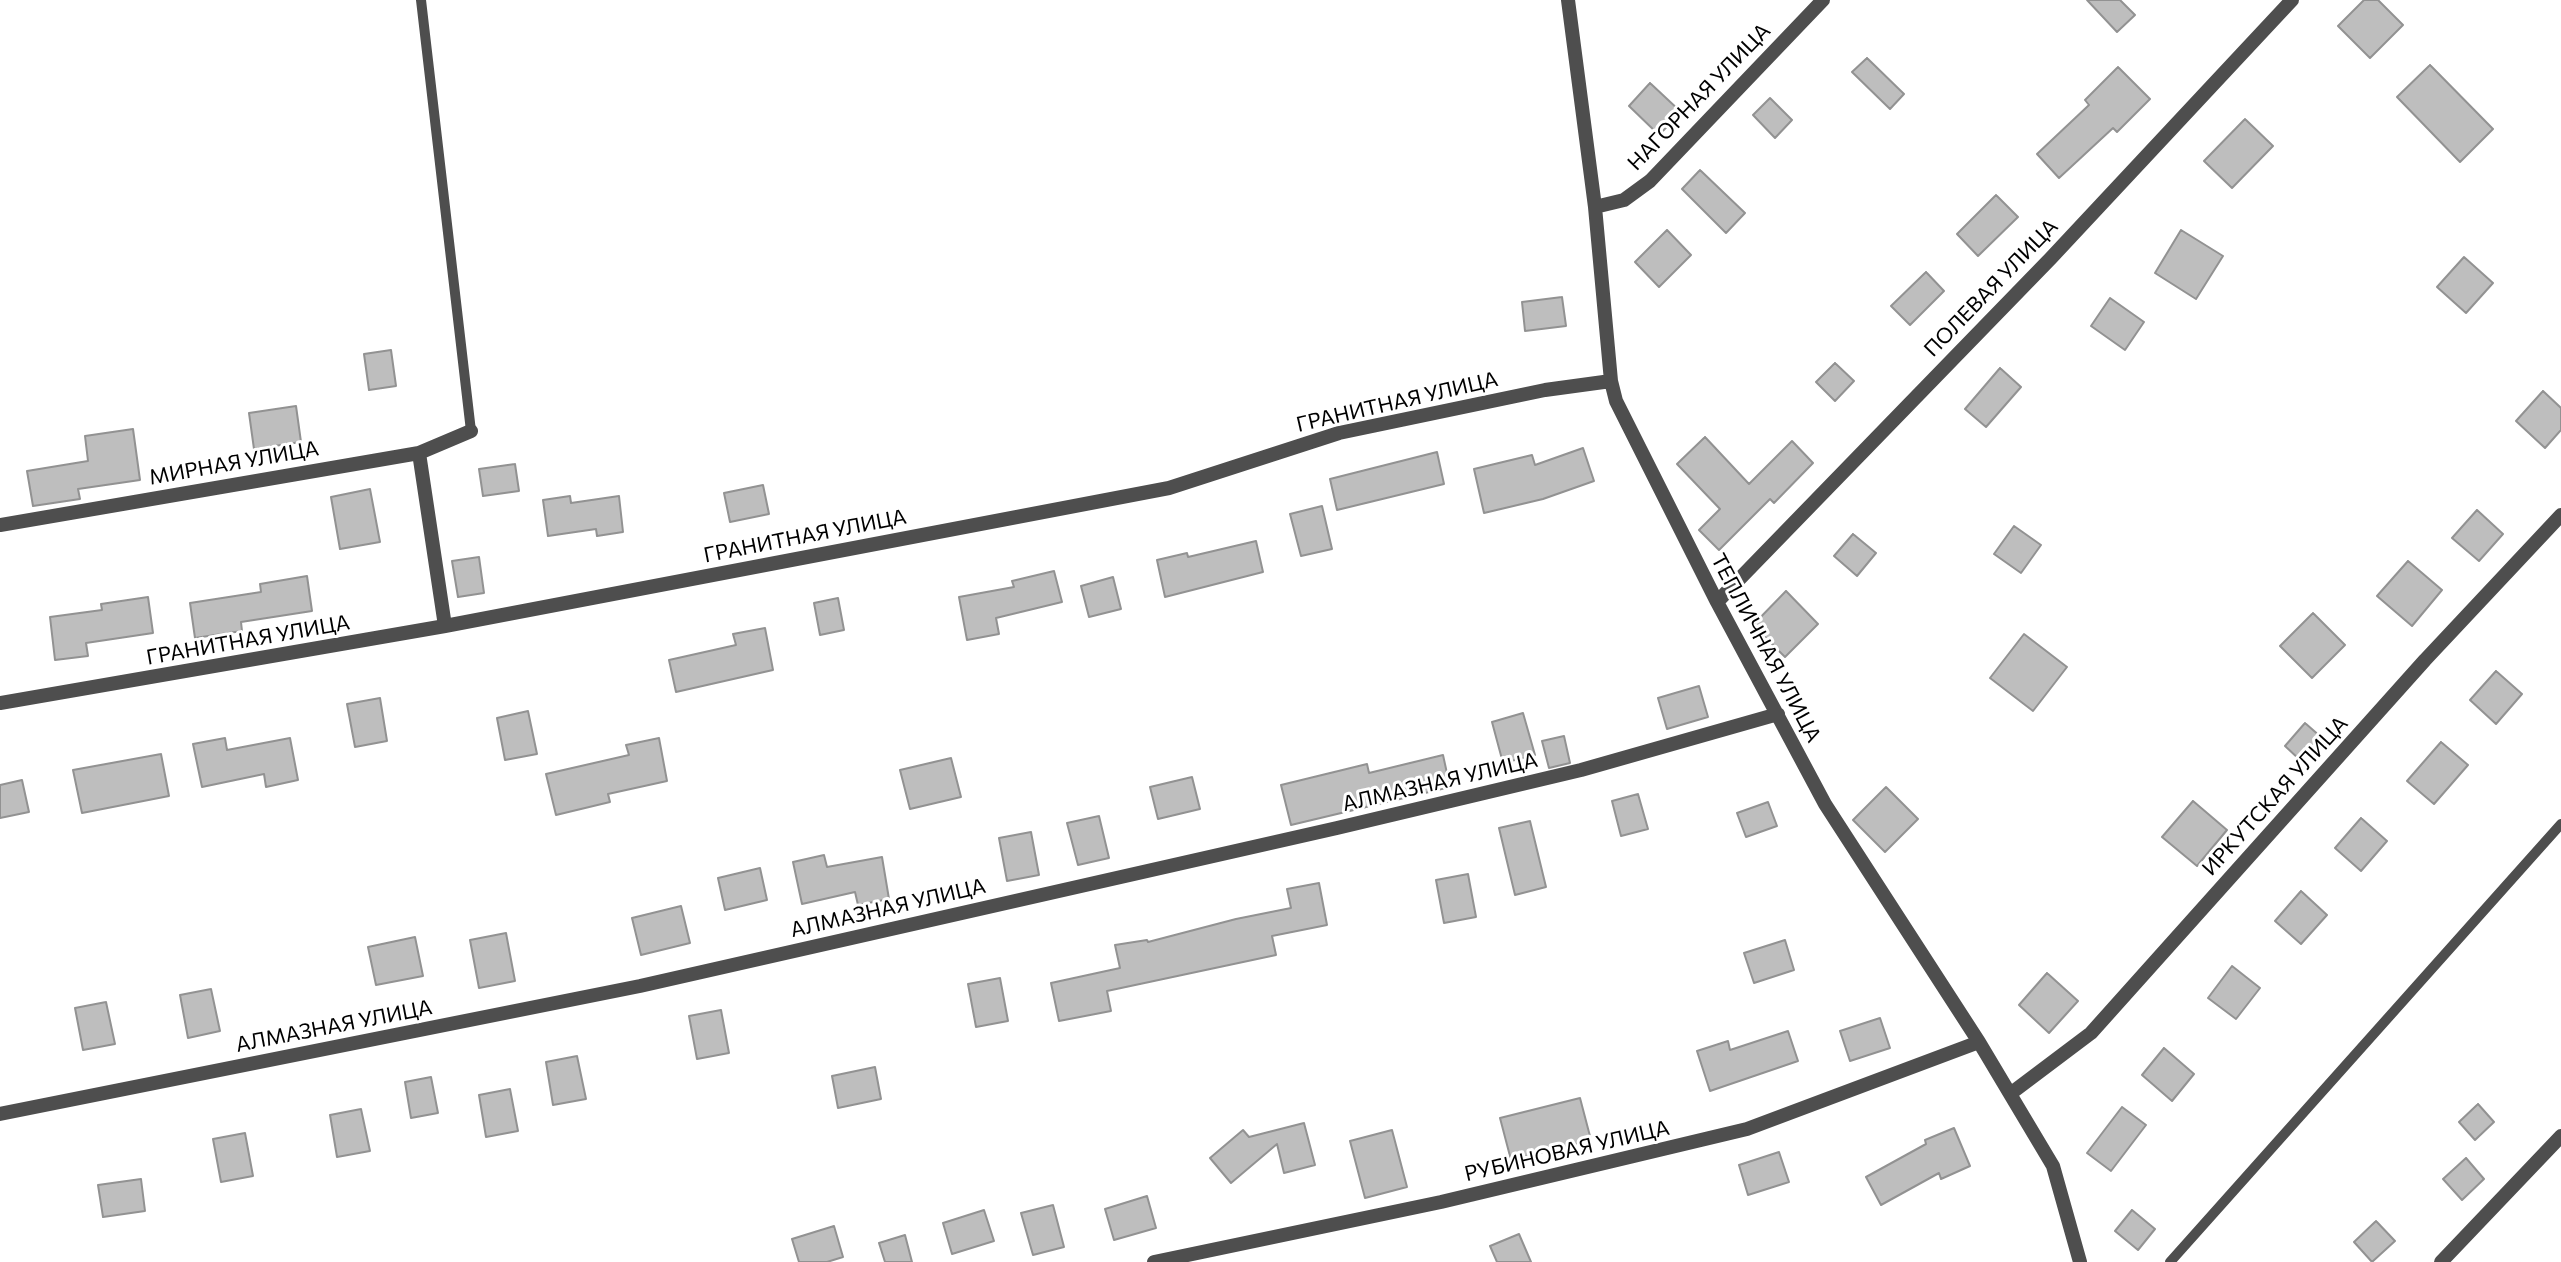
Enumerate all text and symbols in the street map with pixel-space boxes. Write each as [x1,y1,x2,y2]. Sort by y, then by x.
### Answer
street label: НАГОРНАЯ УЛИЦА [1622,18,1776,176]
street label: ПОЛЕВАЯ УЛИЦА [1919,214,2063,362]
street label: ГРАНИТНАЯ УЛИЦА [1294,367,1500,437]
street label: МИРНАЯ УЛИЦА [147,436,321,490]
street label: ГРАНИТНАЯ УЛИЦА [701,504,909,568]
street label: ТЕПЛИЧНАЯ УЛИЦА [1706,549,1826,747]
street label: ГРАНИТНАЯ УЛИЦА [144,610,352,670]
street label: ИРКУТСКАЯ УЛИЦА [2197,711,2353,881]
street label: АЛМАЗНАЯ УЛИЦА [1340,747,1540,817]
street label: АЛМАЗНАЯ УЛИЦА [788,873,988,943]
street label: АЛМАЗНАЯ УЛИЦА [234,995,434,1057]
street label: РУБИНОВАЯ УЛИЦА [1462,1115,1672,1187]

